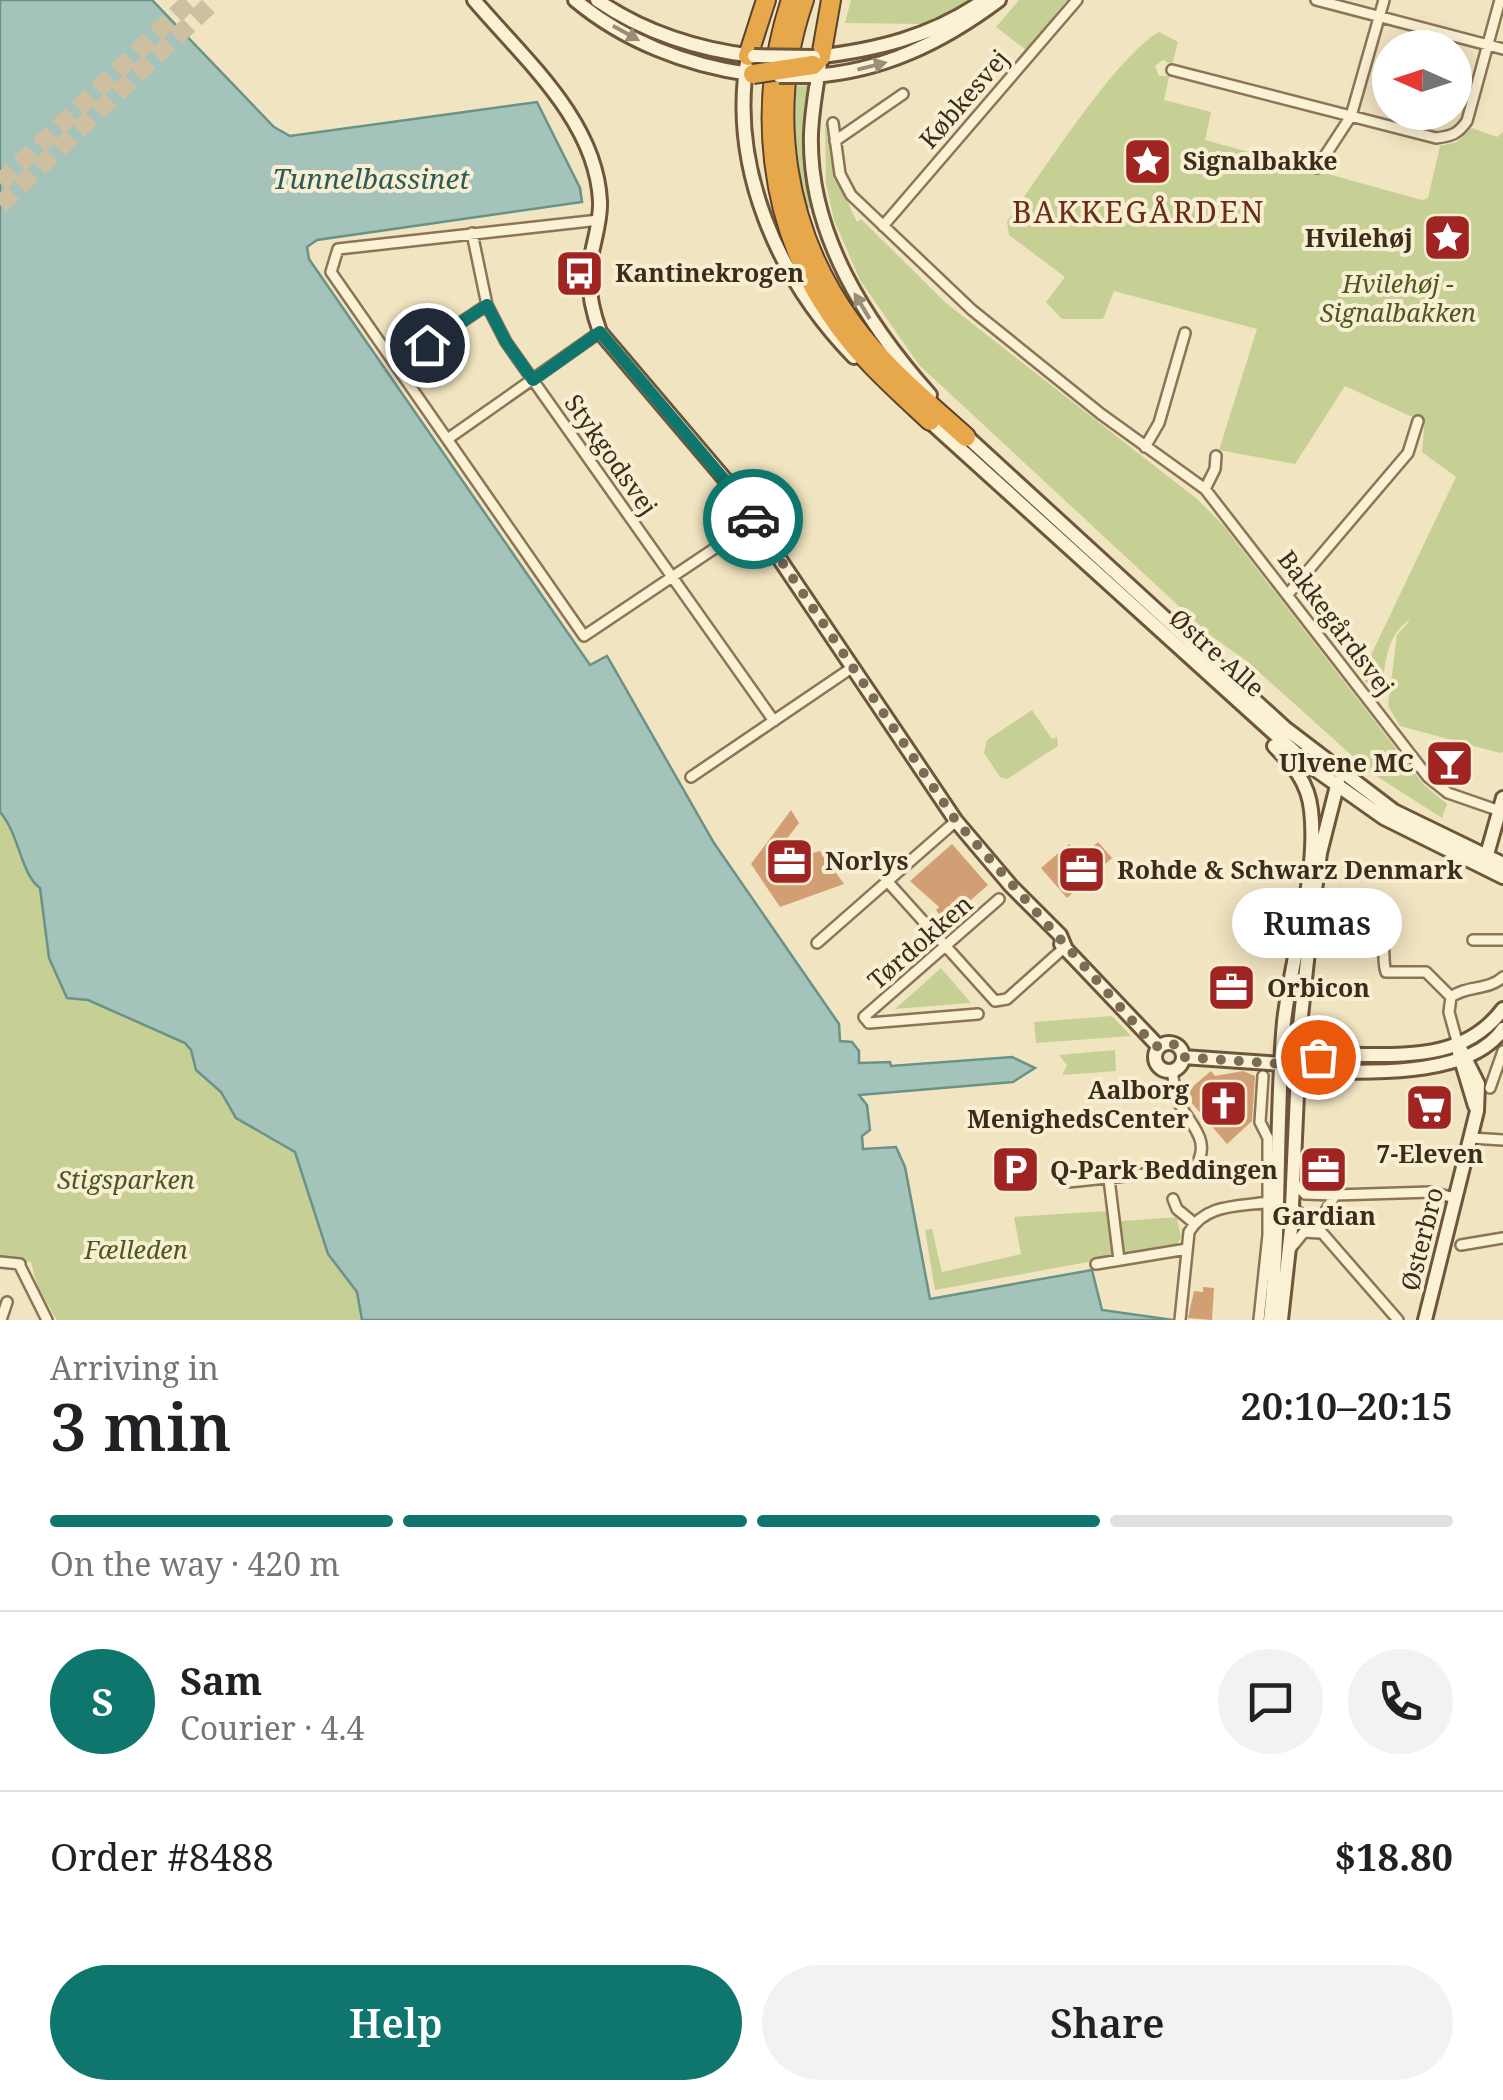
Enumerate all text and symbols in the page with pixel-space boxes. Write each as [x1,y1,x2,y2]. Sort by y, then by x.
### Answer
one-way arrow [612,25,641,42]
north arrow [1372,30,1472,130]
map controls [1372,30,1472,130]
street label: Købkesvej [911,42,1016,155]
one-way arrow [857,57,888,73]
place icon: Signalbakke [1122,135,1174,187]
place label: Signalbakke [1183,143,1338,177]
water label: Tunnelbassinet [272,159,470,197]
district label: BAKKEGÅRDEN [1012,191,1266,232]
place icon: Hvilehøj [1422,212,1474,264]
place label: Hvilehøj [1305,220,1413,254]
bus stop icon: Kantinekrogen [554,247,606,299]
place label: Kantinekrogen [615,255,805,289]
park label: Hvilehøj - Signalbakken [1320,266,1476,329]
one-way arrow [854,292,872,320]
pin [385,303,470,388]
icon: home [400,318,455,373]
street label: Stykgodsvej [558,387,666,522]
courier [703,469,803,569]
icon: car [726,492,781,547]
street label: Bakkegårdsvej [1271,543,1403,702]
street label: Østre Alle [1163,601,1272,704]
bar icon: Ulvene MC [1423,737,1475,789]
place label: Ulvene MC [1279,745,1414,779]
office icon: Norlys [764,835,816,887]
place label: Norlys [825,843,908,877]
office icon: Rohde & Schwarz Denmark [1056,844,1108,896]
place label: Rohde & Schwarz Denmark [1117,852,1463,886]
street label: Tørdokken [860,886,979,996]
callout: Rumas [1233,887,1403,957]
text: Rumas [1263,901,1371,944]
office icon: Orbicon [1206,962,1258,1014]
place label: Orbicon [1267,970,1370,1004]
pin [1276,1015,1361,1100]
icon: bag [1291,1030,1346,1085]
place label: Aalborg MenighedsCenter [967,1072,1189,1135]
church icon: Aalborg MenighedsCenter [1198,1078,1250,1130]
supermarket icon: 7-Eleven [1404,1082,1456,1134]
place label: 7-Eleven [1376,1136,1484,1170]
parking icon: Q-Park Beddingen [989,1144,1041,1196]
office icon: Gardian [1298,1144,1350,1196]
place label: Q-Park Beddingen [1050,1152,1278,1186]
park label: Stigsparken [57,1162,195,1196]
street label: Østerbro [1392,1184,1450,1294]
place label: Gardian [1272,1198,1376,1232]
park label: Fælleden [83,1232,188,1266]
text: Arriving in [50,1346,219,1389]
text: 20:10–20:15 [1240,1379,1453,1431]
text: 3 min [50,1382,232,1470]
text: On the way · 420 m [50,1542,340,1585]
button: chat [1218,1649,1323,1754]
button: phone [1348,1649,1453,1754]
text: Sam [180,1654,262,1706]
text: S [91,1675,114,1727]
text: Courier · 4.4 [180,1706,364,1749]
text: Order #8488 [50,1830,274,1882]
text: $18.80 [1334,1830,1453,1882]
button: Help [50,1965,742,2080]
button: Share [762,1965,1453,2080]

